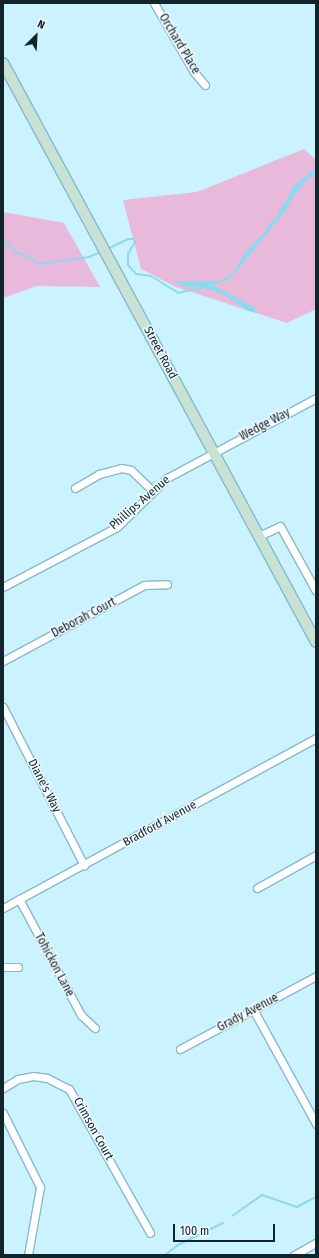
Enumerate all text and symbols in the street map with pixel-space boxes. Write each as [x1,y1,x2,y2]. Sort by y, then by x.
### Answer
street label: Orchard Place [155,11,203,77]
north arrow [16,16,56,56]
text: N [35,17,47,32]
street label: Street Road [140,324,180,382]
street label: Wedge Way [237,406,293,444]
street label: Phillips Avenue [107,473,173,533]
street label: Deborah Court [49,595,119,641]
street label: Diane's Way [24,757,64,815]
street label: Bradford Avenue [121,798,199,850]
street label: Tohickon Lane [31,931,77,999]
street label: Grady Avenue [215,991,281,1035]
street label: Crimson Court [70,1095,116,1163]
scale bar [175,1216,277,1242]
text: 100 m [180,1224,209,1238]

